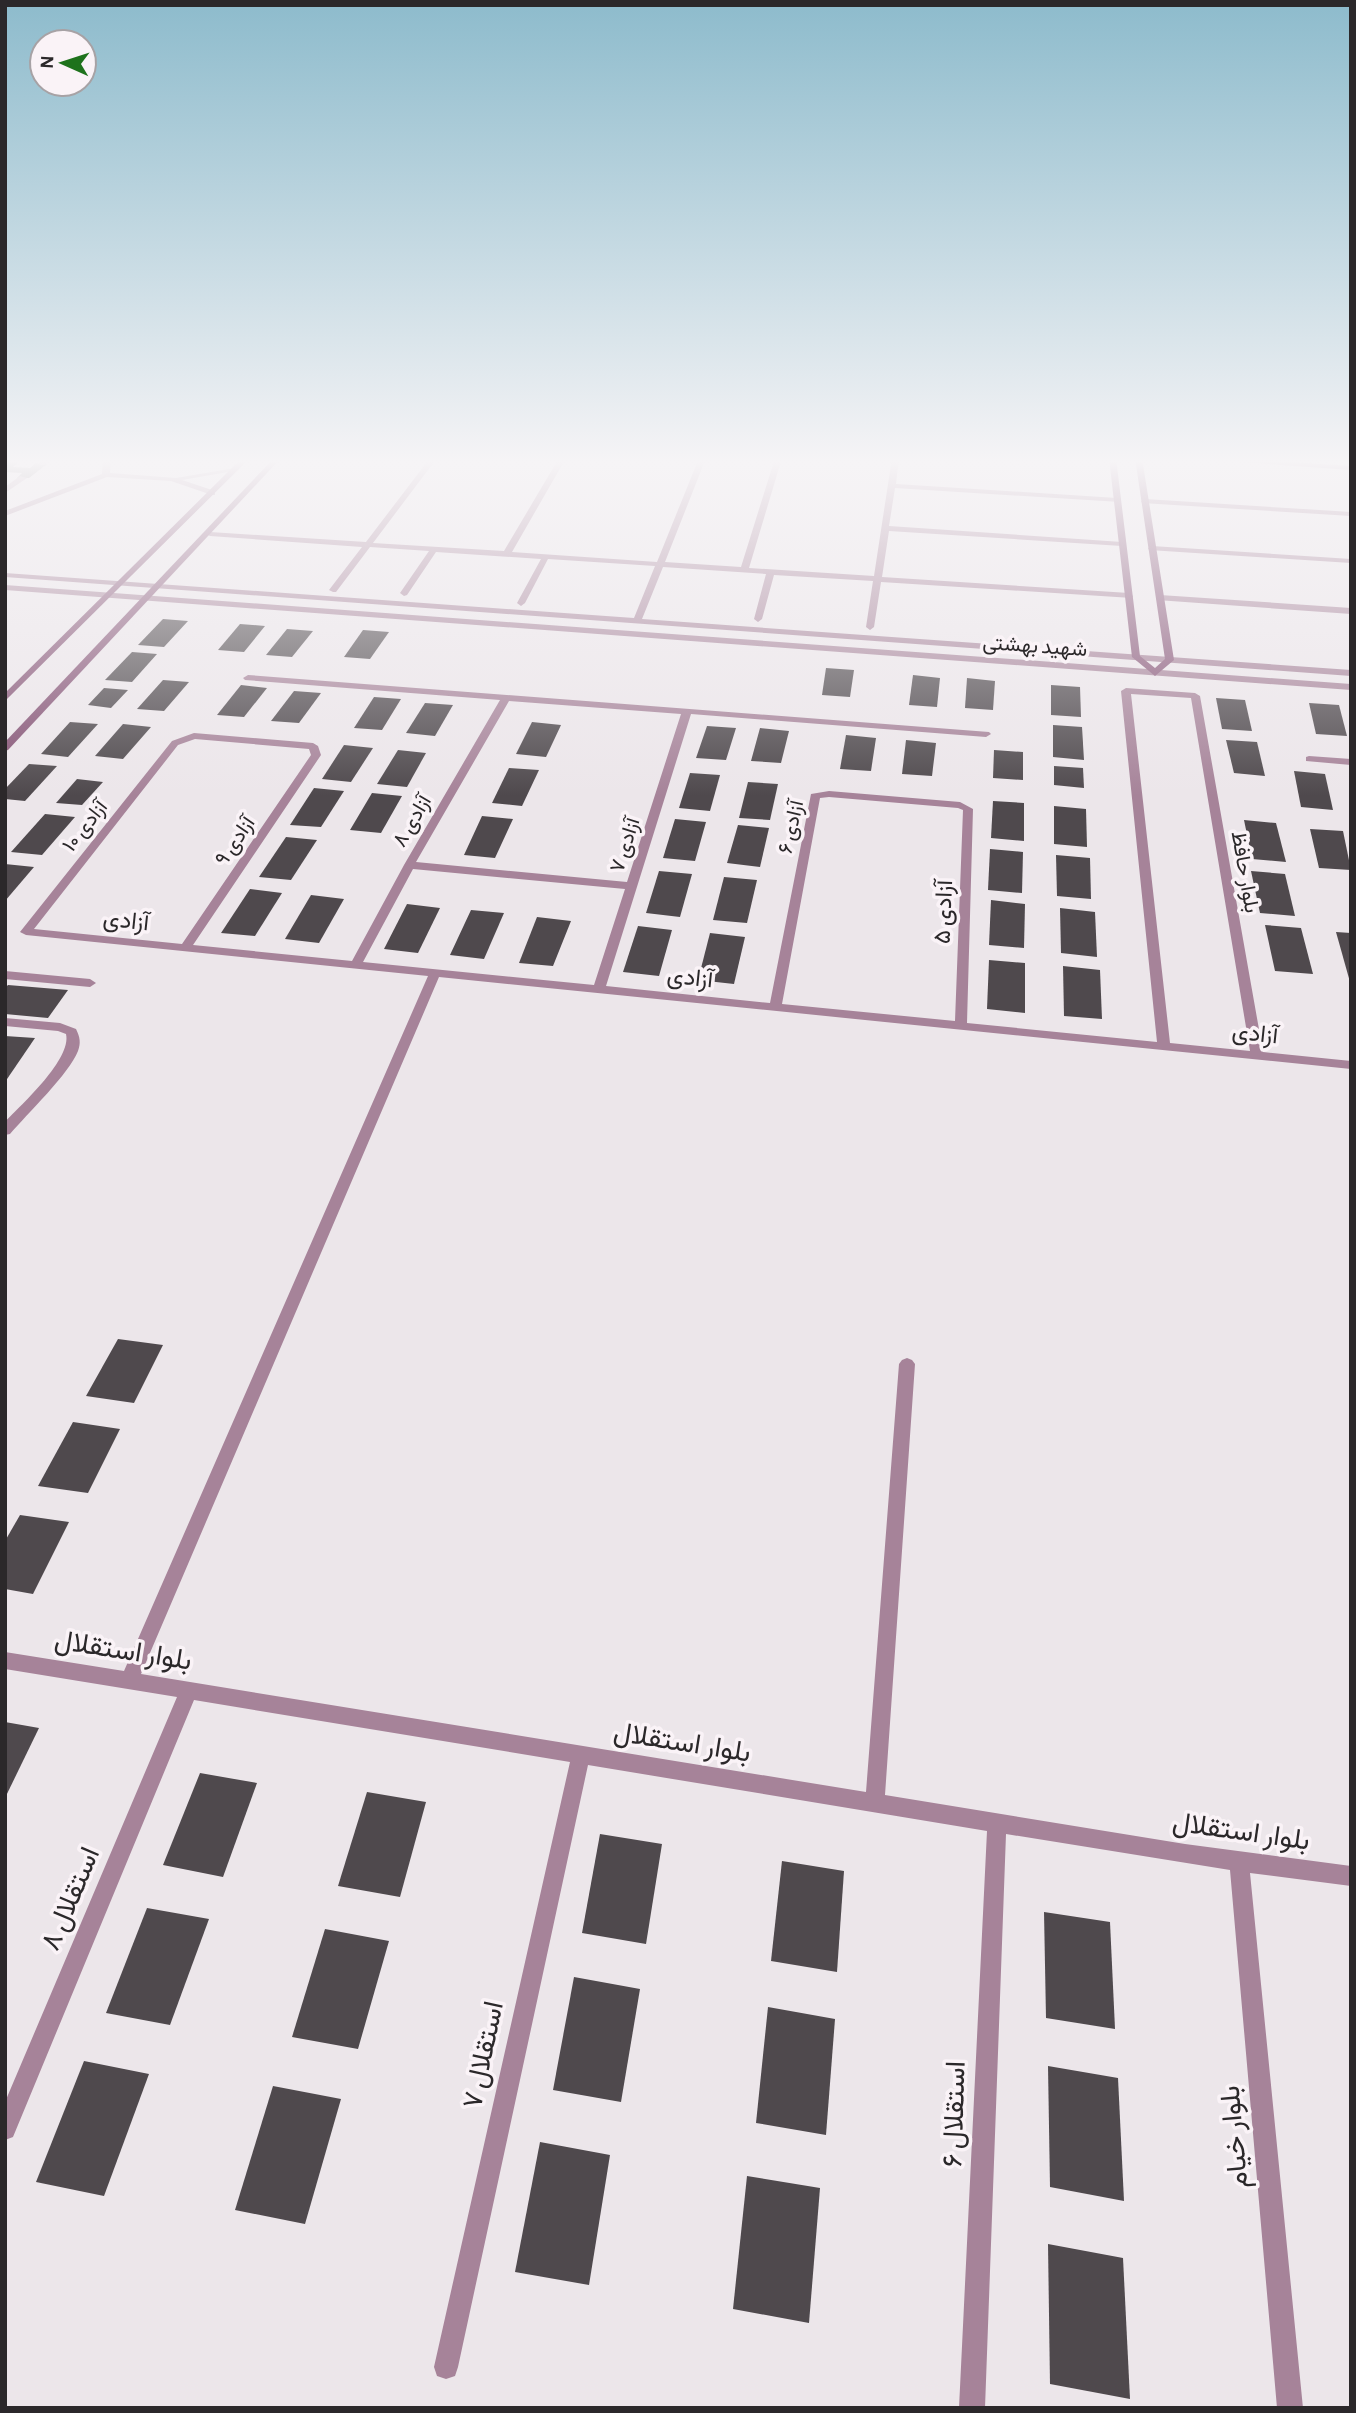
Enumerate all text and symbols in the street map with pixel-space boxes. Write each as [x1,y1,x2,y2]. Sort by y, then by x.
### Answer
north arrow [28,28,98,98]
text: N [38,55,57,69]
street label: شهید بهشتی [982,632,1088,662]
street label: آزادی ۸ [389,790,438,852]
street label: آزادی ۱۰ [59,795,114,857]
street label: آزادی ۶ [775,796,810,856]
street label: آزادی ۹ [211,811,262,870]
street label: آزادی ۷ [606,813,646,876]
street label: بلوار حافظ [1225,829,1263,915]
street label: آزادی ۵ [930,877,959,945]
street label: آزادی [102,906,153,938]
street label: آزادی [666,963,717,995]
street label: آزادی [1231,1019,1282,1051]
street label: بلوار استقلال [52,1626,194,1678]
street label: بلوار استقلال [611,1718,753,1770]
street label: بلوار استقلال [1170,1809,1311,1857]
street label: استقلال ۸ [37,1843,106,1955]
street label: استقلال ۷ [459,1999,510,2111]
street label: استقلال ۶ [939,2060,972,2168]
street label: بلوار خیام [1217,2084,1256,2190]

